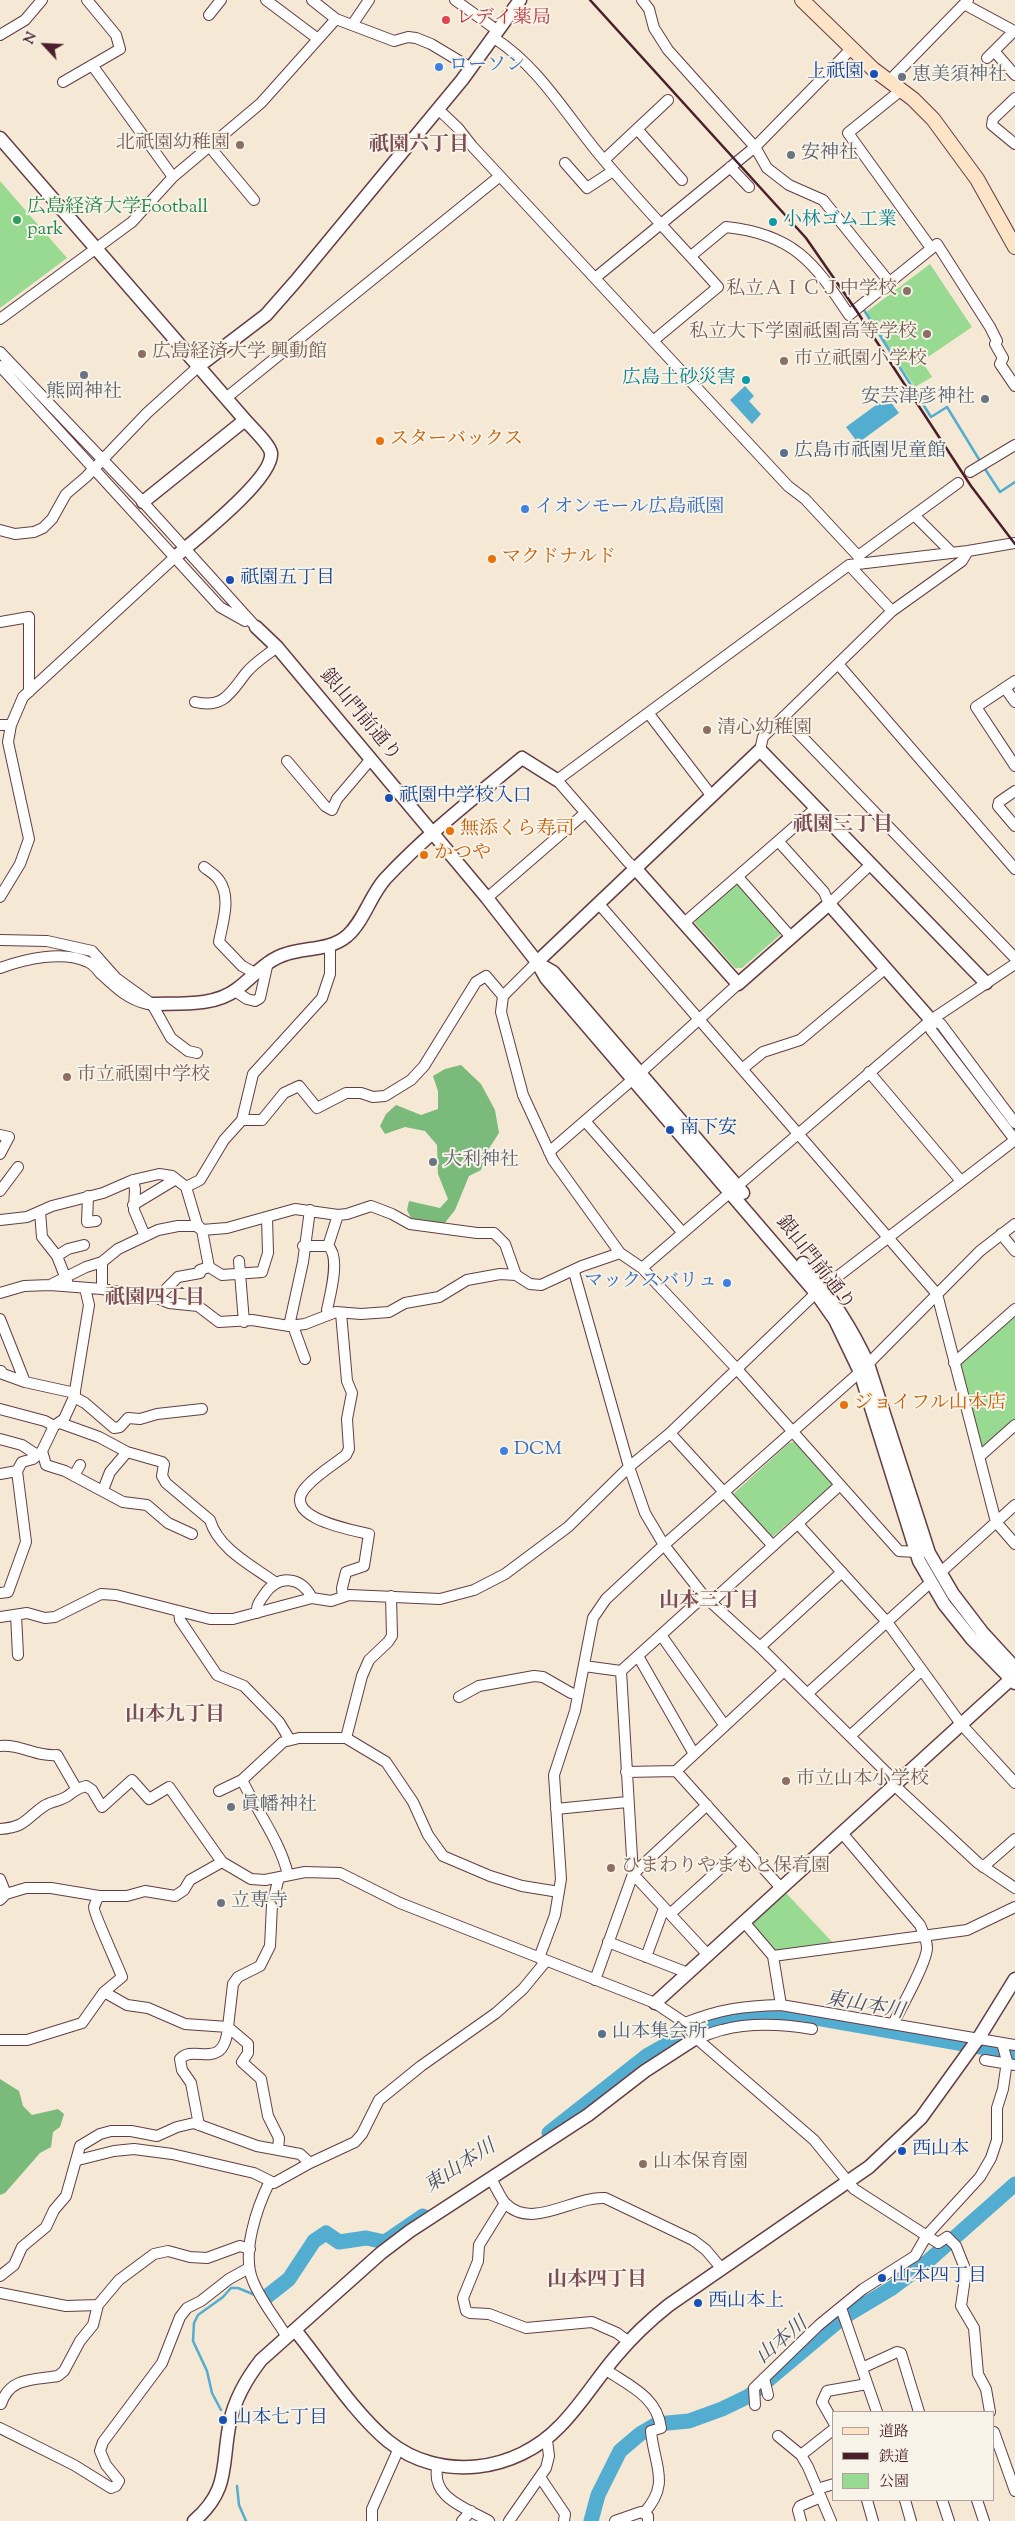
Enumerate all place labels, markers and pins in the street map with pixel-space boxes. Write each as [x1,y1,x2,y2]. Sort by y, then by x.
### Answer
place label: レデイ薬局 [456,9,551,31]
marker: レデイ薬局 [440,14,452,26]
place label: ローソン [449,56,525,78]
marker: ローソン [433,61,445,73]
place label: 上祇園 [807,63,864,85]
place label: 恵美須神社 [912,66,1007,88]
marker: 上祇園 [868,68,880,80]
marker: 恵美須神社 [896,71,908,83]
place label: 北祇園幼稚園 [116,134,230,156]
marker: 北祇園幼稚園 [234,139,246,151]
place label: 安神社 [801,144,858,166]
marker: 安神社 [785,149,797,161]
place label: 広島経済大学Football park [27,198,208,242]
place label: 小林ゴム工業 [783,211,897,233]
marker: 広島経済大学Football park [11,214,23,226]
marker: 小林ゴム工業 [767,216,779,228]
place label: 私立ＡＩＣＪ中学校 [726,280,897,302]
marker: 私立ＡＩＣＪ中学校 [901,285,913,297]
place label: 私立大下学園祗園高等学校 [689,323,917,345]
marker: 私立大下学園祗園高等学校 [921,328,933,340]
place label: 広島経済大学 興動館 [152,343,327,365]
marker: 広島経済大学 興動館 [136,348,148,360]
place label: 市立祇園小学校 [794,350,927,372]
marker: 市立祇園小学校 [778,355,790,367]
marker: 熊岡神社 [78,369,90,381]
place label: 広島土砂災害 [622,369,736,391]
marker: 広島土砂災害 [740,374,752,386]
place label: 熊岡神社 [46,383,122,405]
place label: 安芸津彦神社 [861,388,975,410]
marker: 安芸津彦神社 [979,393,991,405]
place label: スターバックス [390,430,523,452]
marker: スターバックス [374,435,386,447]
place label: 広島市祇園児童館 [794,442,946,464]
marker: 広島市祇園児童館 [778,447,790,459]
place label: イオンモール広島祇園 [535,498,724,520]
marker: イオンモール広島祇園 [519,503,531,515]
place label: マクドナルド [502,548,616,570]
marker: マクドナルド [486,553,498,565]
place label: 祇園五丁目 [240,569,335,591]
marker: 祇園五丁目 [224,574,236,586]
place label: 清心幼稚園 [717,719,812,741]
marker: 清心幼稚園 [701,724,713,736]
place label: 祇園中学校入口 [399,787,532,809]
marker: 祇園中学校入口 [383,792,395,804]
place label: 無添くら寿司 [460,820,574,842]
marker: 無添くら寿司 [444,825,456,837]
place label: かつや [434,844,491,866]
marker: かつや [418,849,430,861]
place label: 市立祇園中学校 [77,1066,210,1088]
marker: 市立祇園中学校 [61,1071,73,1083]
place label: 南下安 [680,1119,737,1141]
marker: 南下安 [664,1124,676,1136]
place label: 大利神社 [443,1151,519,1173]
marker: 大利神社 [427,1156,439,1168]
place label: マックスバリュ [584,1272,717,1294]
marker: マックスバリュ [721,1277,733,1289]
place label: ジョイフル山本店 [854,1394,1006,1416]
marker: ジョイフル山本店 [838,1399,850,1411]
place label: DCM [514,1440,562,1462]
marker: DCM [498,1445,510,1457]
place label: 市立山本小学校 [796,1770,929,1792]
marker: 市立山本小学校 [780,1775,792,1787]
place label: 眞幡神社 [241,1796,317,1818]
marker: 眞幡神社 [225,1801,237,1813]
place label: ひまわりやまもと保育園 [621,1857,830,1879]
marker: ひまわりやまもと保育園 [605,1862,617,1874]
place label: 立専寺 [231,1892,288,1914]
marker: 立専寺 [215,1897,227,1909]
place label: 山本集会所 [612,2023,707,2045]
marker: 山本集会所 [596,2028,608,2040]
place label: 西山本 [912,2140,969,2162]
marker: 西山本 [896,2145,908,2157]
place label: 山本保育園 [653,2153,748,2175]
marker: 山本保育園 [637,2158,649,2170]
place label: 山本四丁目 [892,2267,987,2289]
marker: 山本四丁目 [876,2272,888,2284]
place label: 西山本上 [708,2292,784,2314]
marker: 西山本上 [692,2297,704,2309]
place label: 山本七丁目 [233,2409,328,2431]
marker: 山本七丁目 [217,2414,229,2426]

